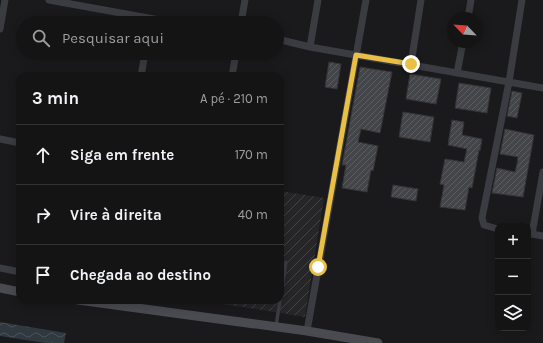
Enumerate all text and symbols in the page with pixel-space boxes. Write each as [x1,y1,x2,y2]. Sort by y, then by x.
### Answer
north arrow [447,12,483,48]
search box [16,16,284,60]
icon: search [30,27,52,49]
text: Pesquisar aqui [62,29,164,47]
route end [402,55,420,73]
text: 3 min [32,88,79,108]
text: A pé · 210 m [200,91,268,106]
icon: ahead [32,144,54,166]
text: Siga em frente [70,146,174,164]
text: 170 m [235,147,268,162]
icon: right [32,204,54,226]
text: Vire à direita [70,206,162,224]
text: 40 m [238,207,268,222]
map controls [495,223,531,331]
button: + [495,223,531,259]
route start [309,258,327,276]
button: − [495,259,531,295]
icon: arrive [32,264,54,286]
text: Chegada ao destino [70,266,211,284]
button: layers [495,295,531,331]

